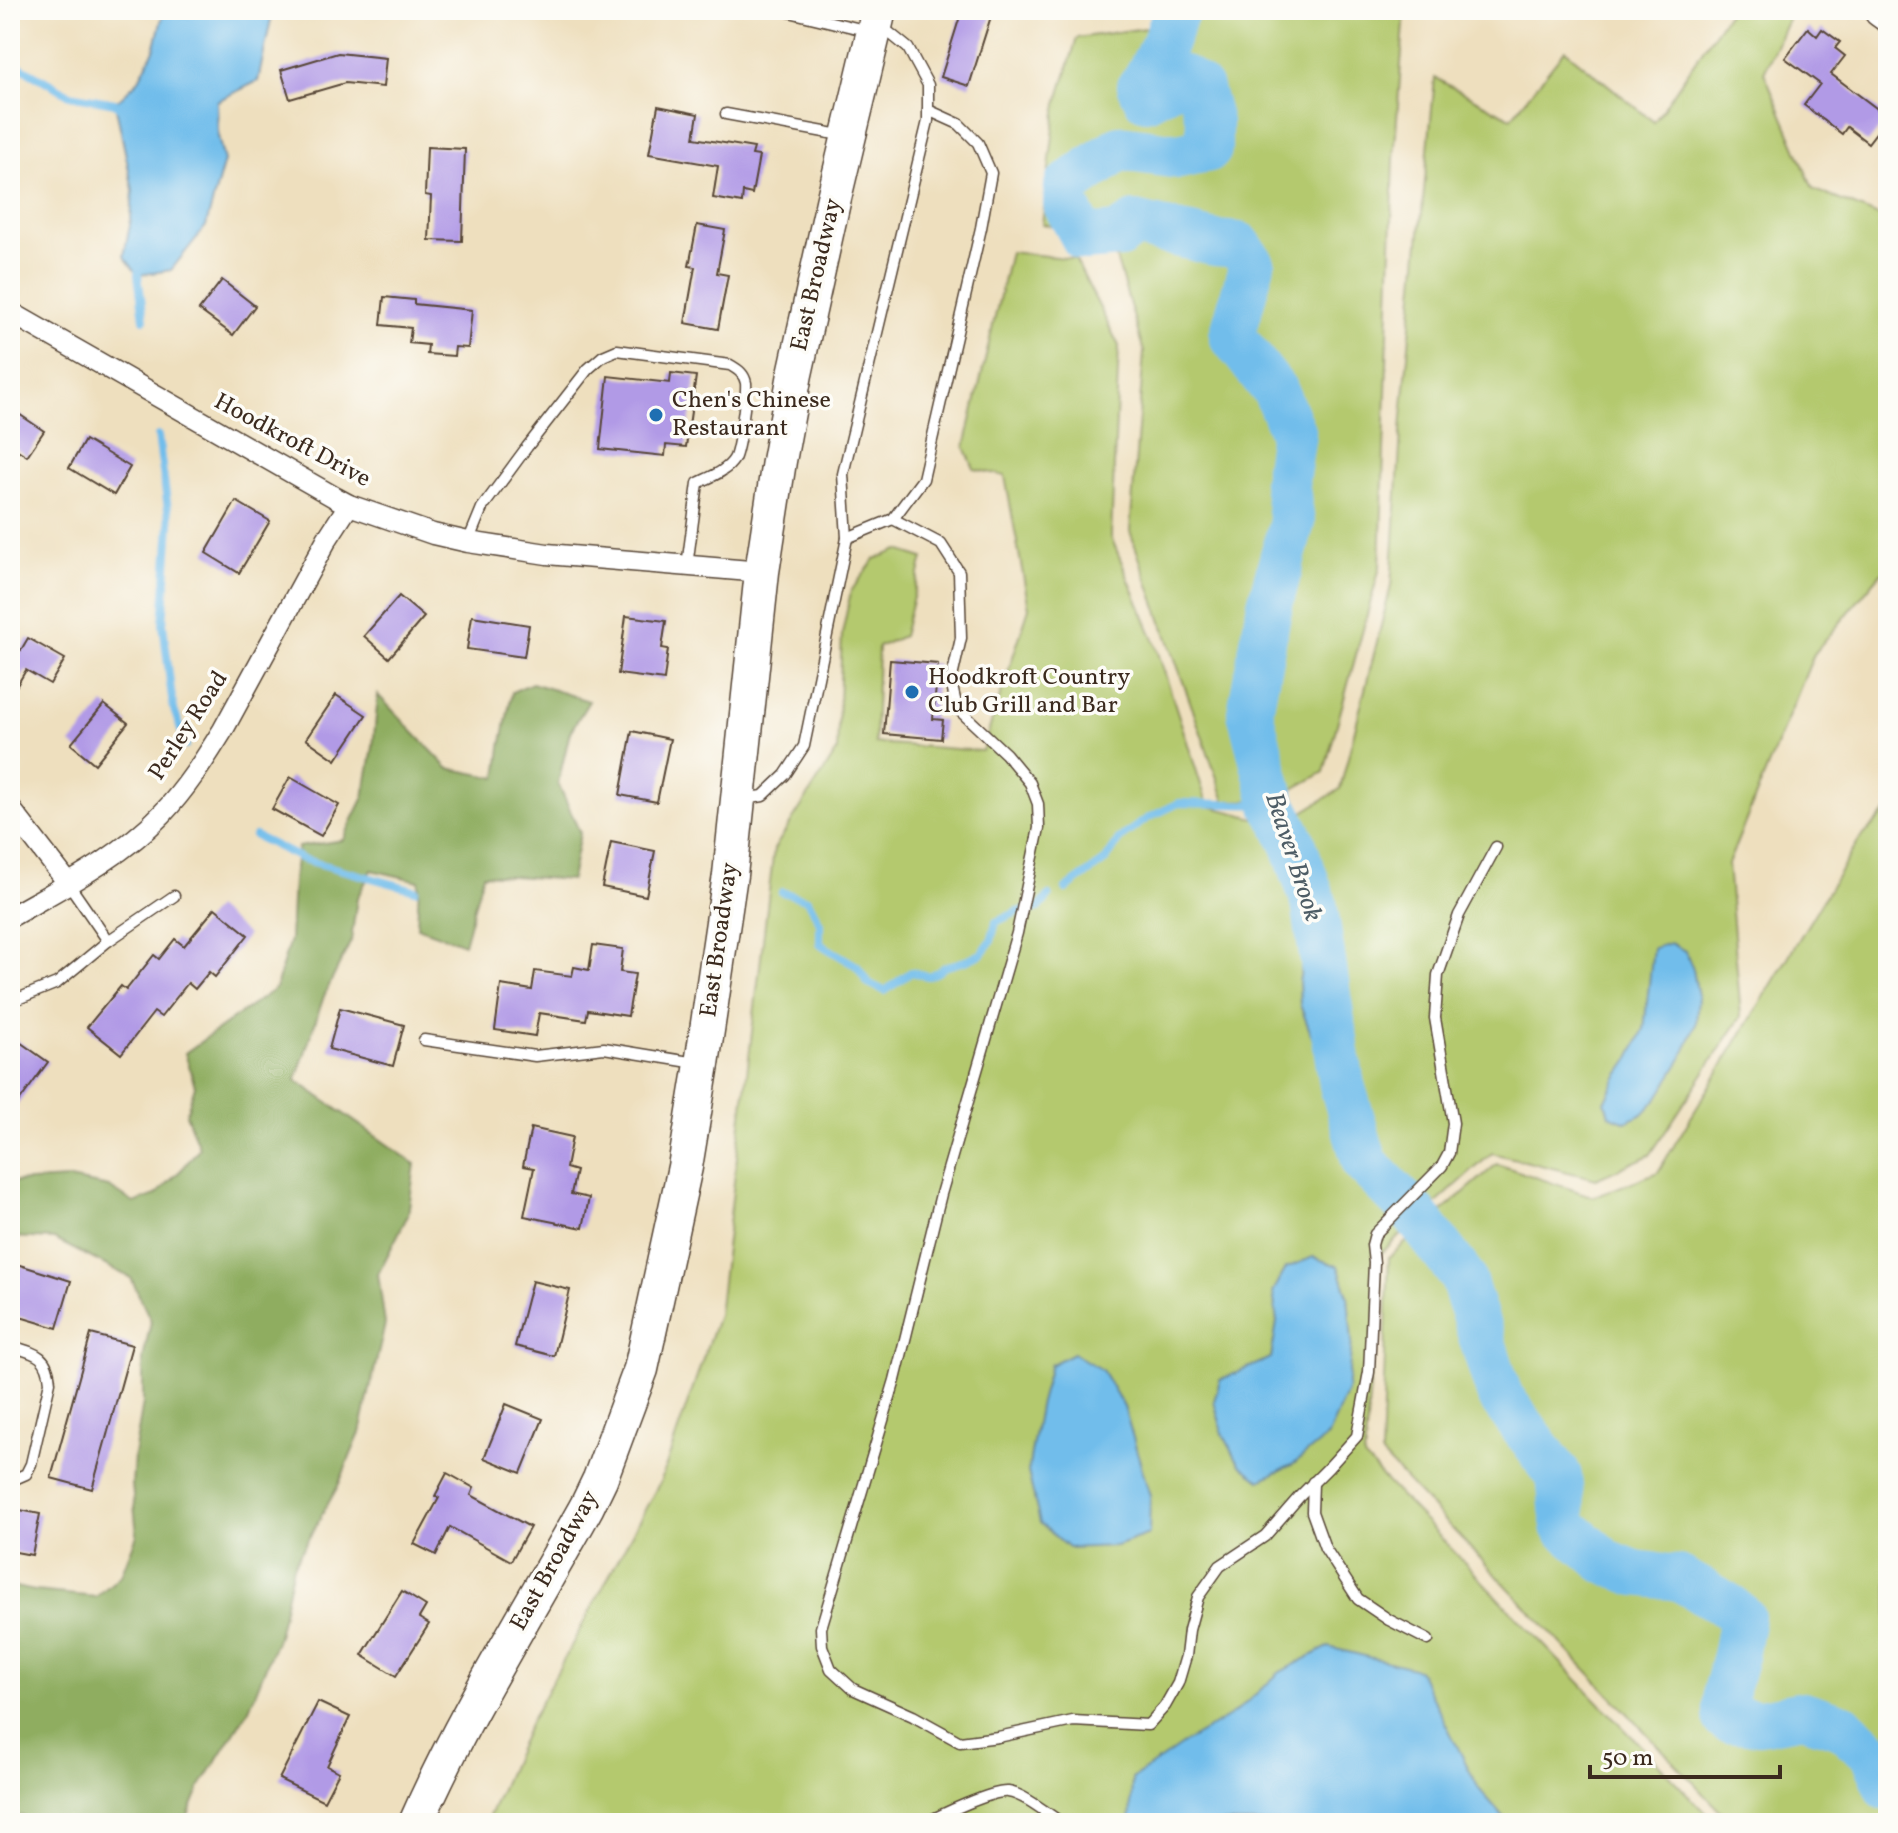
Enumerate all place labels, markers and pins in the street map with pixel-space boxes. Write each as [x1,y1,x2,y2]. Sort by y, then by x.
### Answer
place label: Chen's Chinese Restaurant [672,384,831,446]
marker: Chen's Chinese Restaurant [647,406,665,424]
place label: Hoodkroft Country Club Grill and Bar [928,661,1130,723]
marker: Hoodkroft Country Club Grill and Bar [903,683,921,701]

